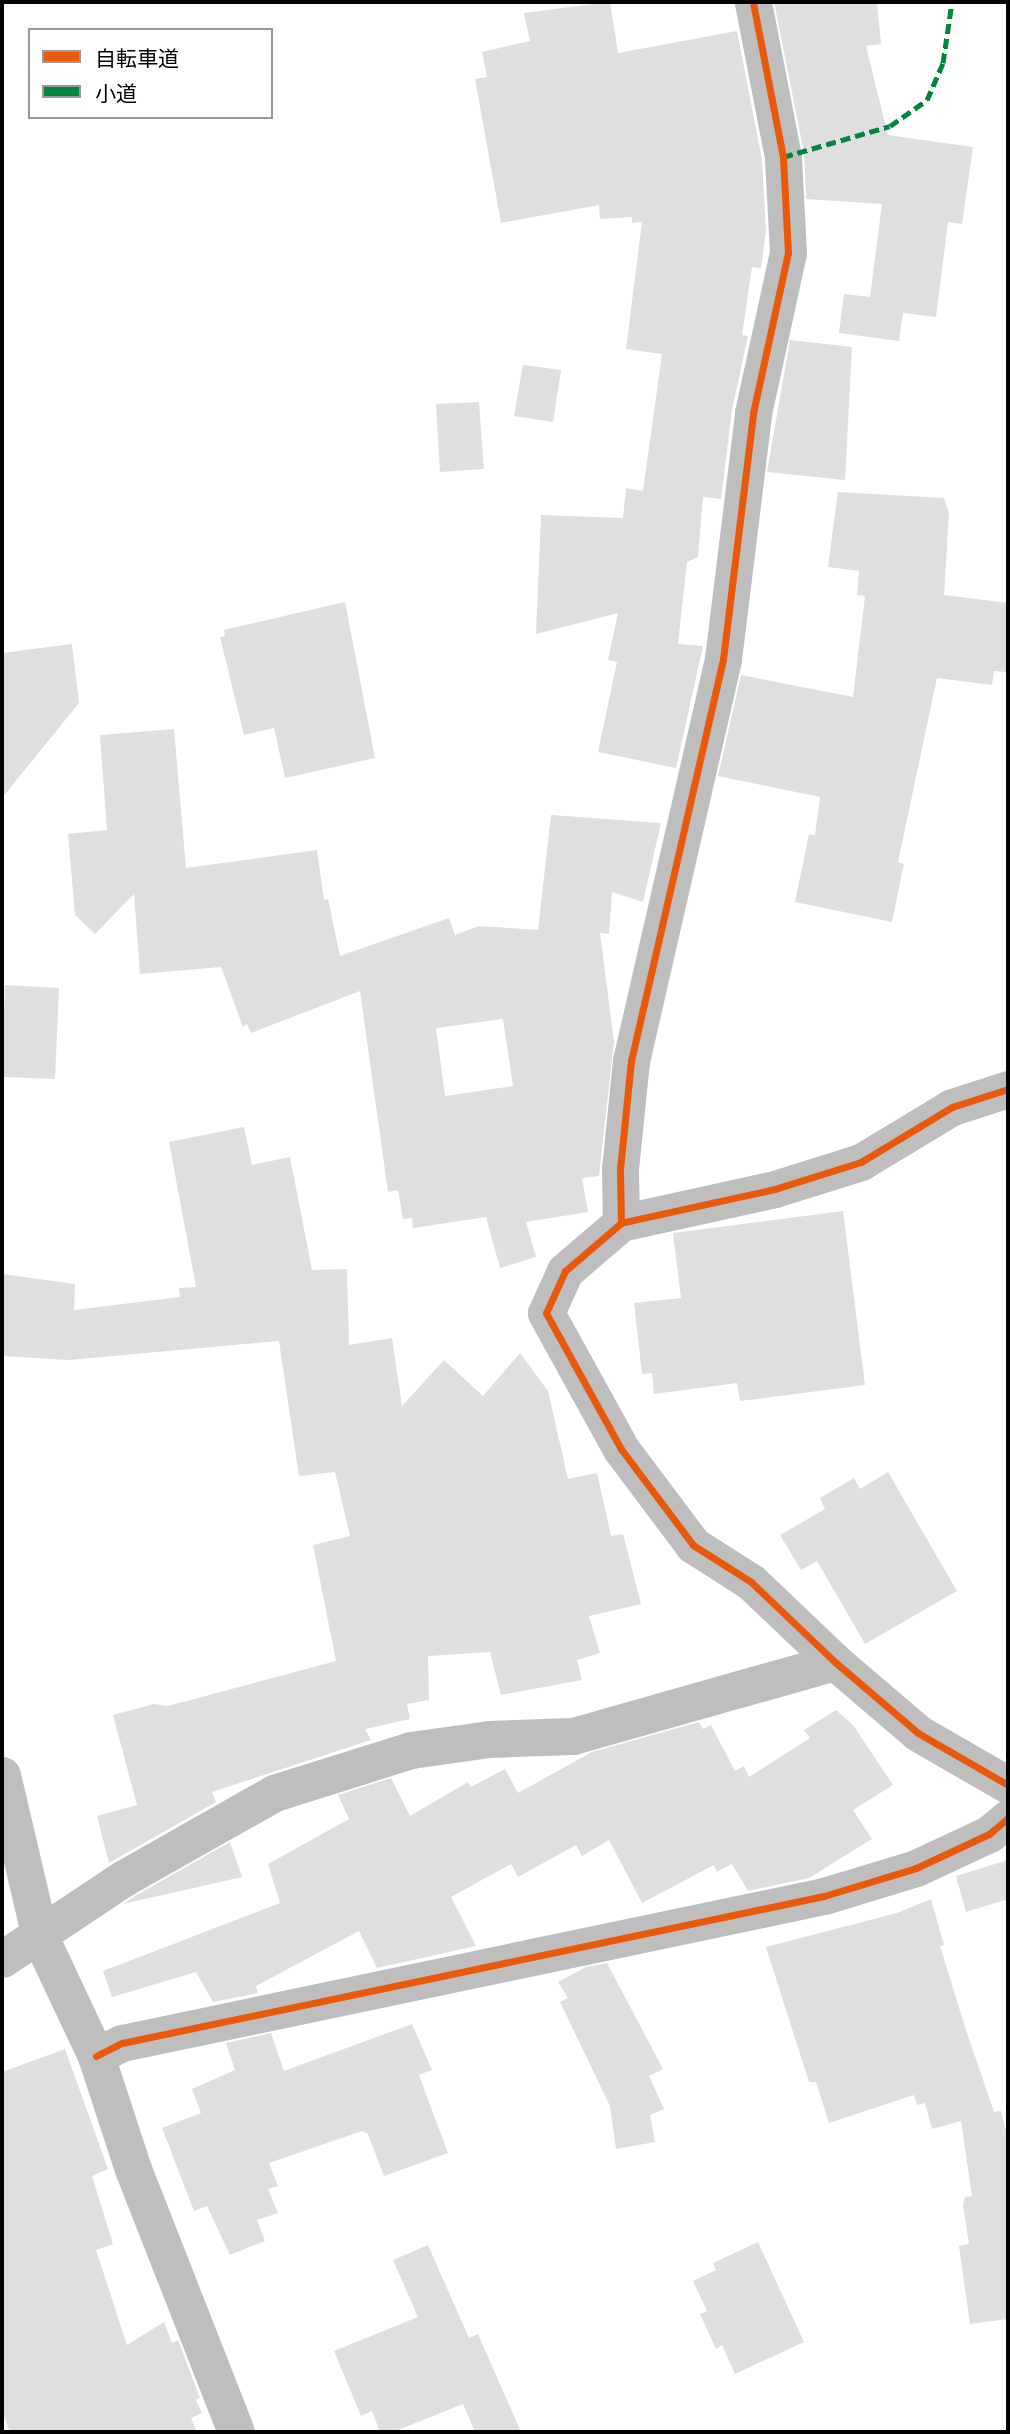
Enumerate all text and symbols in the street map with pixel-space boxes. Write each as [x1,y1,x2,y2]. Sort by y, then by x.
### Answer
legend [28,28,273,119]
text: 自転車道 [95,45,179,71]
text: 小道 [95,80,137,106]

